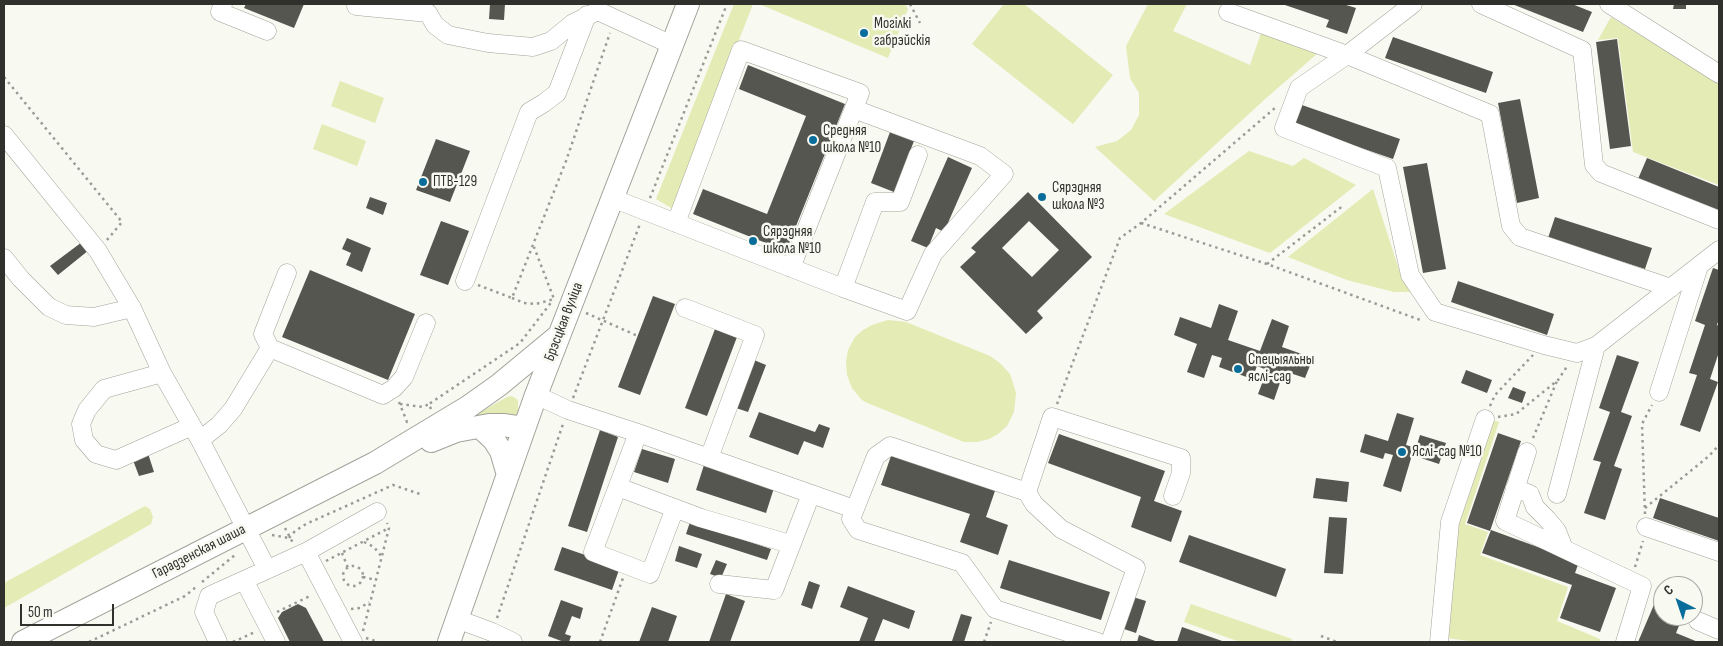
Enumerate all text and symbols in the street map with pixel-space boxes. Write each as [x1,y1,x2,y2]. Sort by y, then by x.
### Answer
place label: Могілкі габрэйскія [874,15,930,50]
marker: Могілкі габрэйскія [858,27,870,39]
place label: Средняя школа №10 [823,122,881,157]
marker: Средняя школа №10 [807,134,819,146]
place label: ПТВ-129 [433,173,477,191]
marker: ПТВ-129 [417,176,429,188]
place label: Сярэдняя школа №3 [1052,179,1104,214]
marker: Сярэдняя школа №3 [1036,191,1048,203]
place label: Сярэдняя школа №10 [763,223,821,258]
marker: Сярэдняя школа №10 [747,235,759,247]
street label: Брэсцкая вуліца [541,280,587,364]
place label: Спецыяльны яслі-сад [1248,351,1314,386]
marker: Спецыяльны яслі-сад [1232,363,1244,375]
place label: Яслі-сад №10 [1412,443,1482,461]
marker: Яслі-сад №10 [1396,446,1408,458]
street label: Гарадзенская шаша [149,521,249,583]
north arrow [1653,576,1703,626]
text: С [1660,581,1677,599]
scale bar [22,594,116,626]
text: 50 m [28,603,53,622]

